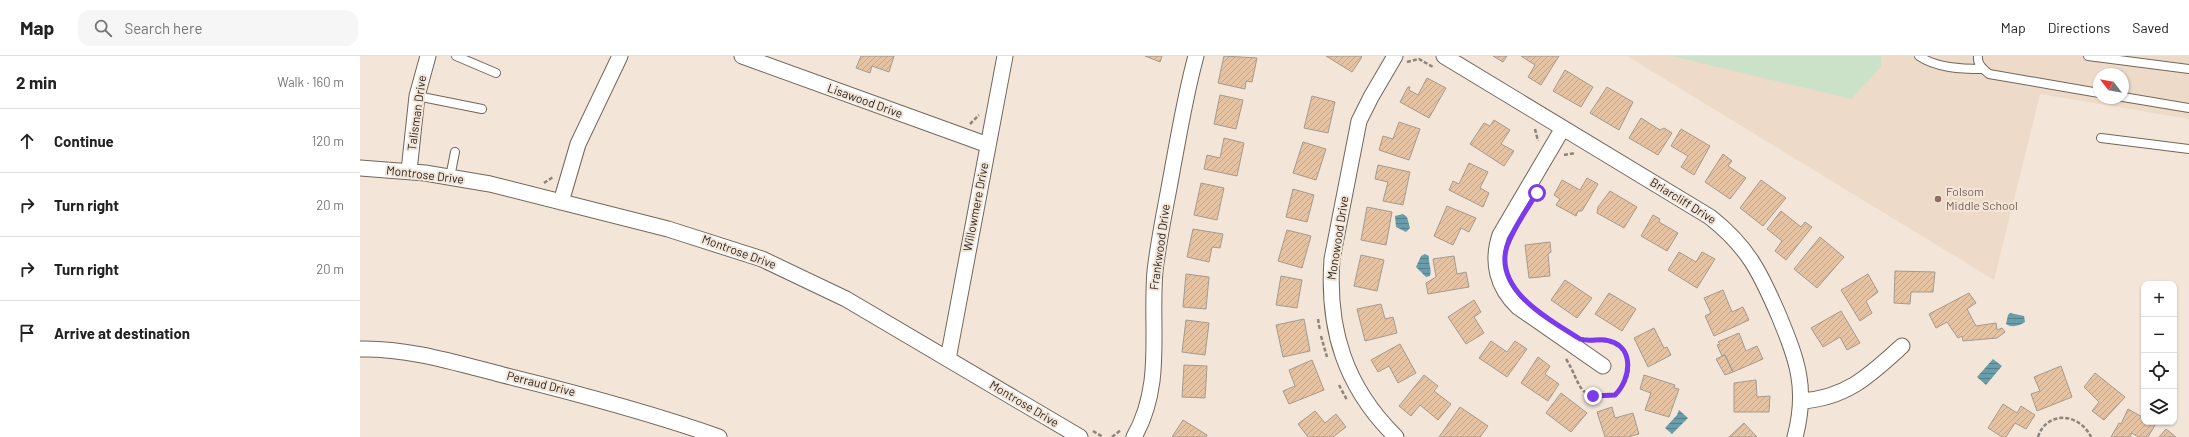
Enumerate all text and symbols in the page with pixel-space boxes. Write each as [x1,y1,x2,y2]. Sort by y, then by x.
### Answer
search box [78,10,358,46]
text: Map [20,16,54,39]
icon: search [92,17,114,39]
text: Search here [124,19,202,37]
text: Map [2001,19,2026,36]
text: Directions [2048,19,2110,36]
text: Saved [2132,19,2169,36]
north arrow [2093,68,2129,104]
text: 2 min [16,72,57,92]
text: Walk · 160 m [277,74,344,90]
street label: Talisman Drive [404,74,428,151]
street label: Lisawood Drive [826,80,905,120]
icon: ahead [16,130,38,152]
text: Continue [54,132,114,150]
text: 120 m [312,133,344,149]
street label: Willowmere Drive [960,161,990,252]
street label: Montrose Drive [386,162,465,186]
street label: Briarcliff Drive [1648,174,1719,226]
route start [1528,184,1546,202]
place label: Folsom Middle School [1946,184,2018,212]
icon: right [16,194,38,216]
marker: Folsom Middle School [1933,194,1943,204]
street label: Monowood Drive [1323,195,1351,281]
text: Turn right [54,196,119,214]
text: 20 m [316,197,344,213]
street label: Frankwood Drive [1146,203,1172,291]
street label: Montrose Drive [700,231,778,271]
icon: right [16,258,38,280]
text: Turn right [54,260,119,278]
text: 20 m [316,261,344,277]
map controls [2141,281,2177,425]
button: + [2141,281,2177,317]
button: − [2141,317,2177,353]
icon: arrive [16,322,38,344]
text: Arrive at destination [54,324,190,342]
button: locate [2141,353,2177,389]
street label: Perraud Drive [505,368,577,398]
street label: Montrose Drive [987,377,1062,429]
route end [1584,387,1602,405]
button: layers [2141,389,2177,425]

